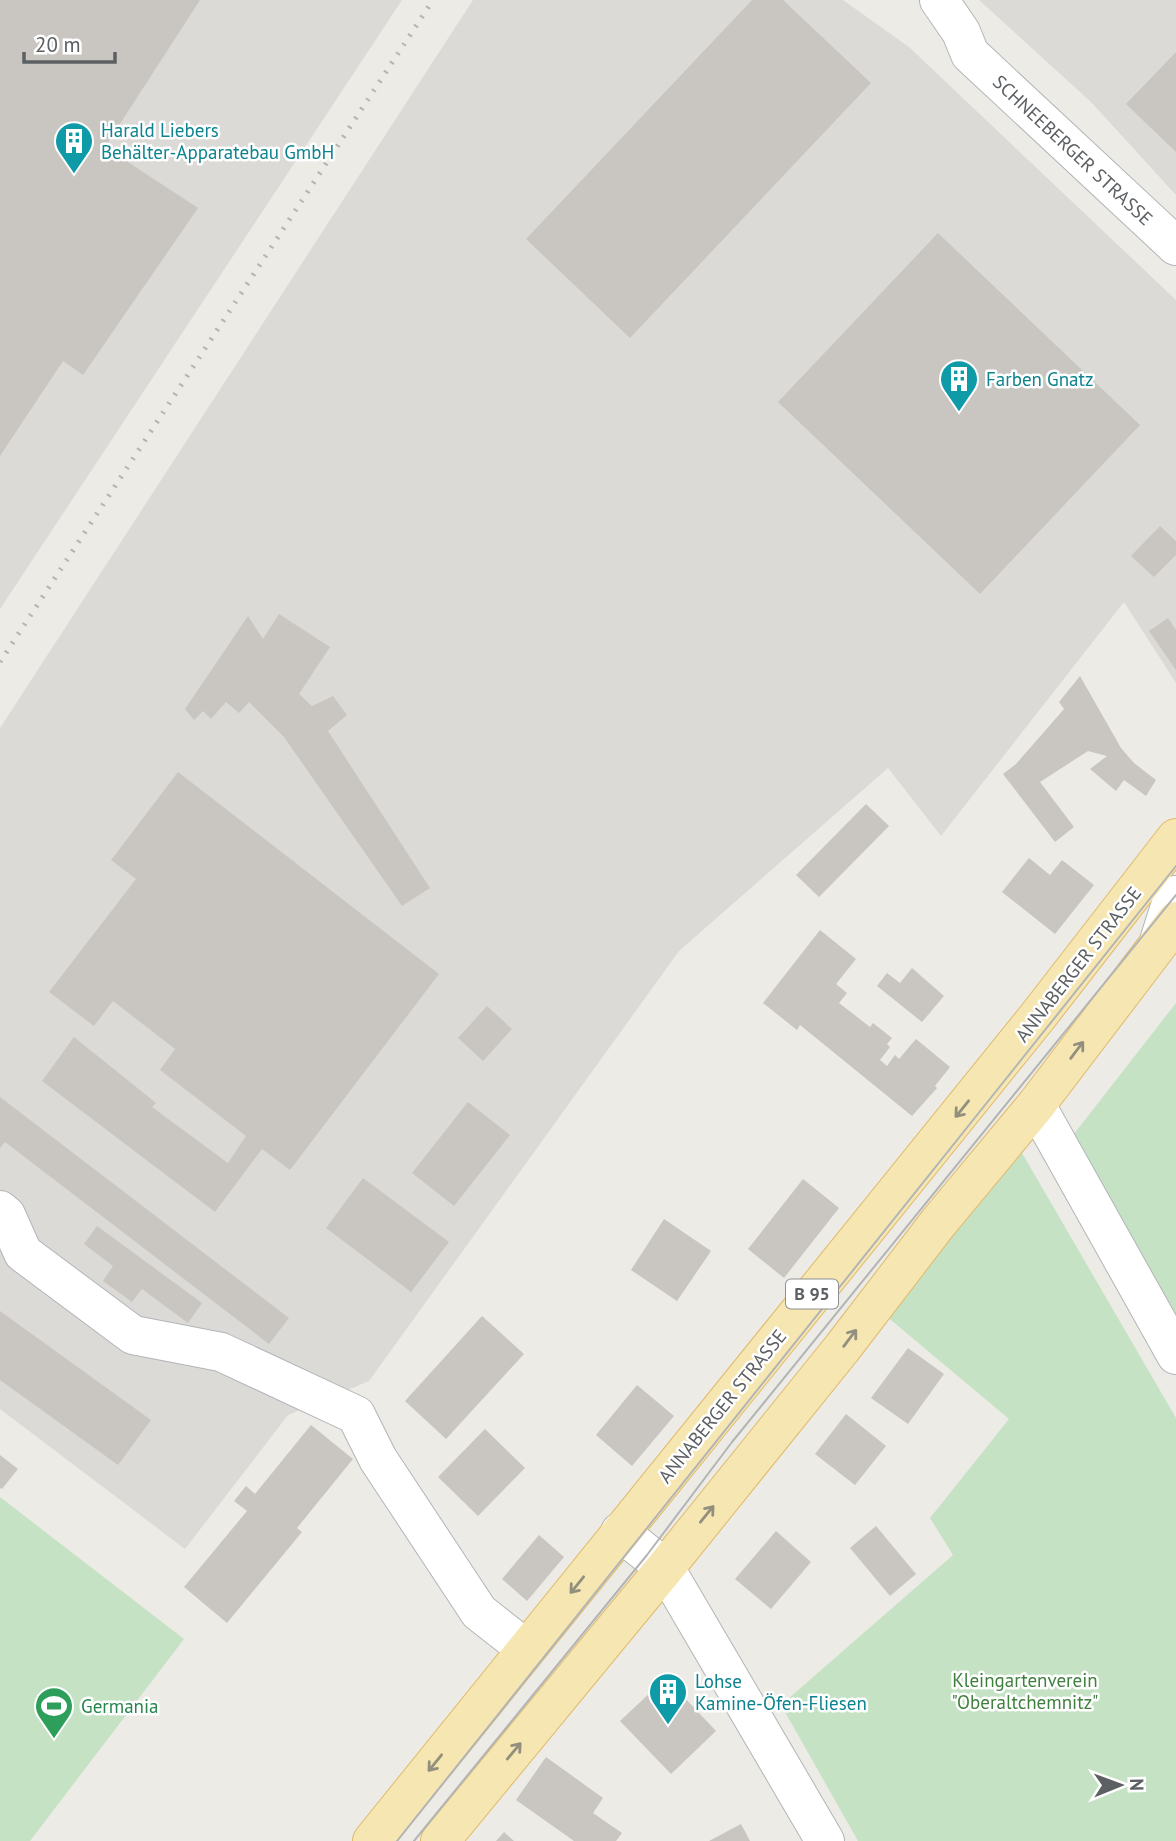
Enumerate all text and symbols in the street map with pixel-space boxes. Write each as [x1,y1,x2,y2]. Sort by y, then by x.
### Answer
scale bar [24,21,116,65]
text: 20 m [35,31,81,58]
street label: SCHNEEBERGER STRASSE [988,70,1158,230]
place label: Harald Liebers Behälter-Apparatebau GmbH [101,118,334,164]
building icon: Harald Liebers Behälter-Apparatebau GmbH [53,120,95,175]
building icon: Farben Gnatz [938,358,980,413]
place label: Farben Gnatz [986,367,1093,391]
street label: ANNABERGER STRASSE [1010,881,1146,1047]
one-way arrow [1070,1041,1084,1060]
one-way arrow [954,1100,970,1118]
road number: B 95 [786,1280,838,1308]
street label: ANNABERGER STRASSE [653,1324,791,1488]
one-way arrow [843,1329,858,1347]
one-way arrow [699,1506,715,1524]
one-way arrow [569,1576,585,1594]
park label: Kleingartenverein "Oberaltchemnitz" [951,1668,1099,1714]
place label: Lohse Kamine-Öfen-Fliesen [695,1669,867,1715]
building icon: Lohse Kamine-Öfen-Fliesen [647,1671,689,1726]
sports icon: Germania [33,1685,75,1740]
place label: Germania [81,1694,159,1718]
one-way arrow [507,1742,522,1760]
north arrow [1085,1750,1155,1820]
one-way arrow [427,1753,442,1771]
text: N [1125,1778,1149,1791]

